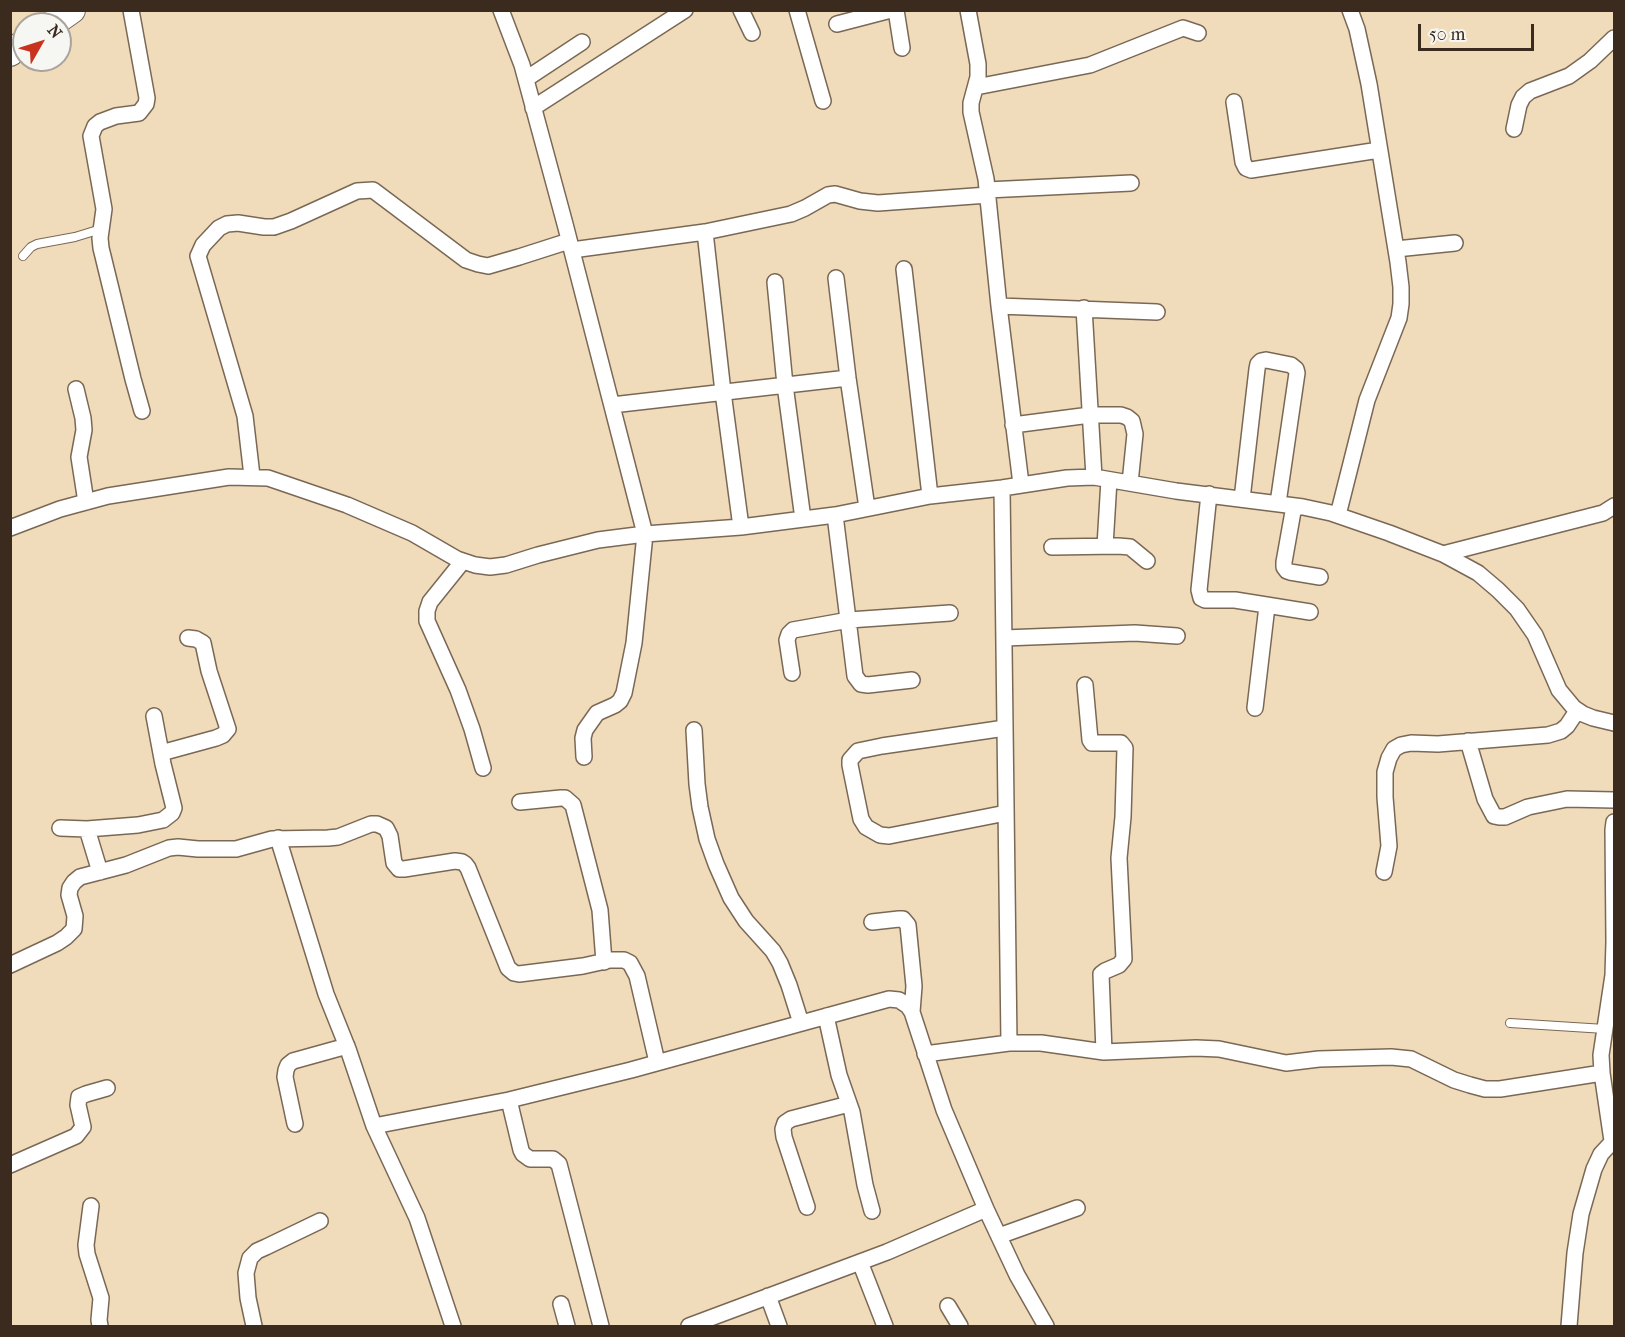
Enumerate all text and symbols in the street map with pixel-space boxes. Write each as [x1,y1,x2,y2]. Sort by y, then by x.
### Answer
north arrow [12,12,72,72]
scale bar [1421,12,1536,50]
text: N [44,21,66,42]
text: 50 m [1429,24,1465,45]

